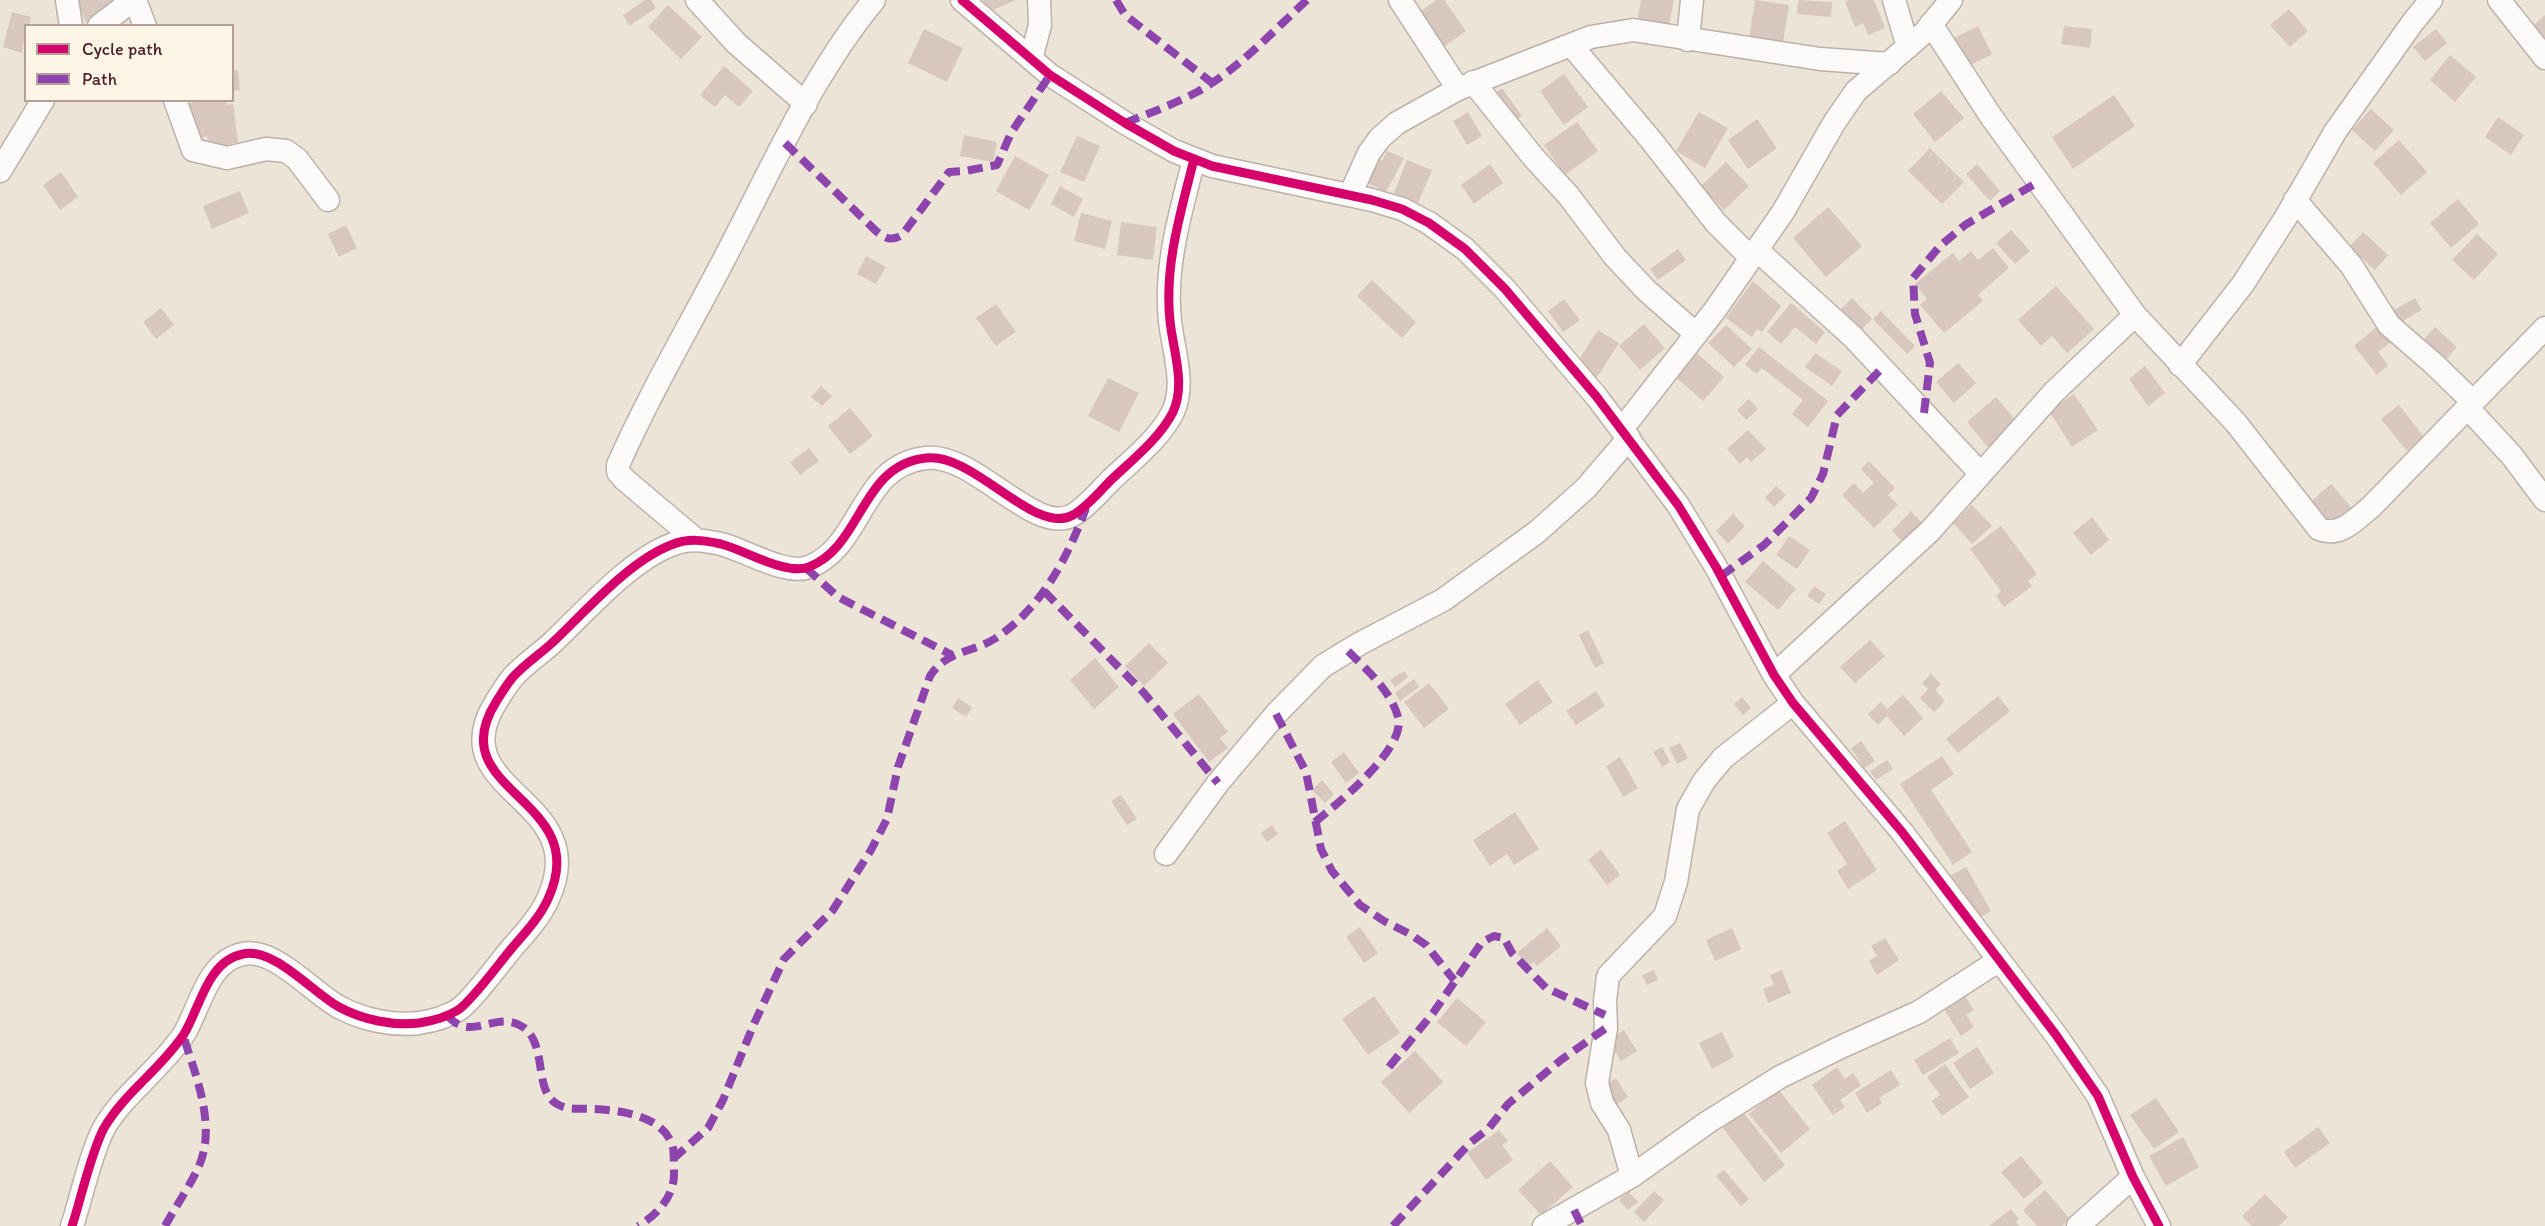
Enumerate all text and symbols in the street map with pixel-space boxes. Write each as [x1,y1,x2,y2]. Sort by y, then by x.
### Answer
legend [24,24,234,102]
text: Cycle path [82,38,162,60]
text: Path [82,68,117,90]

